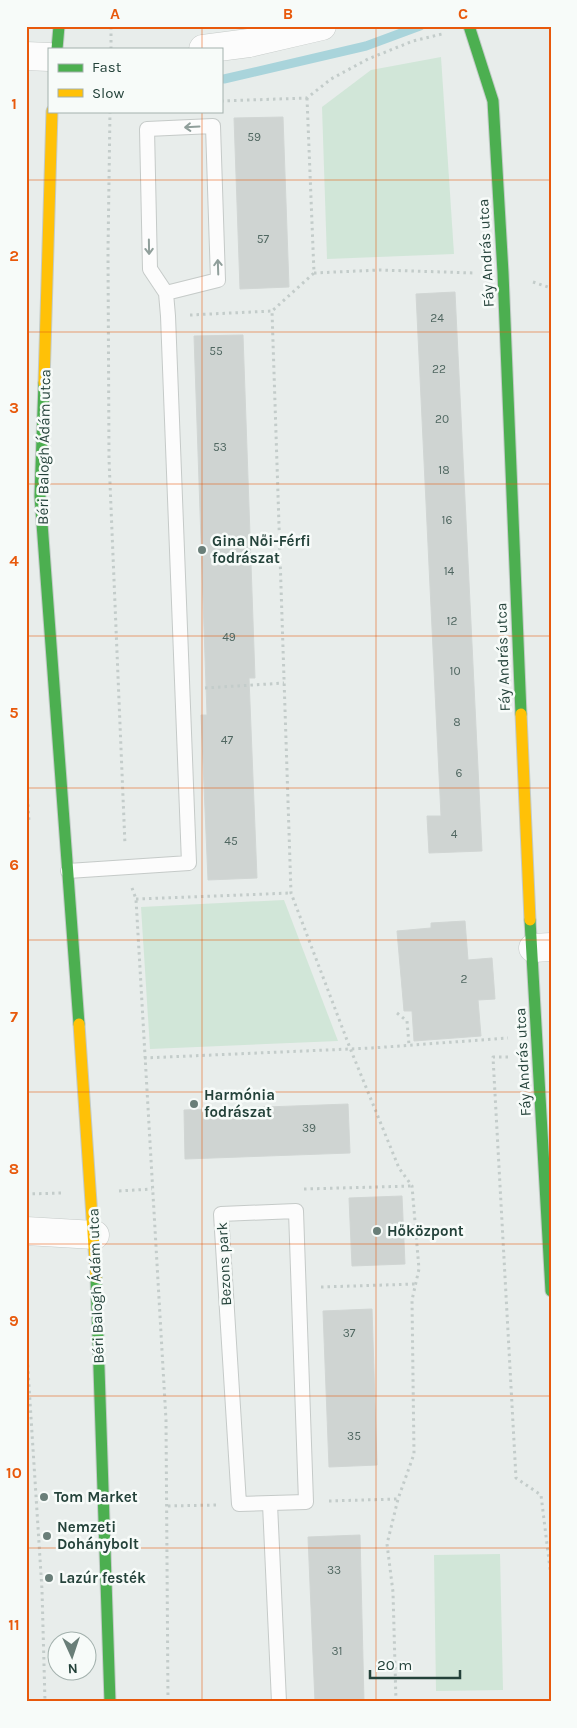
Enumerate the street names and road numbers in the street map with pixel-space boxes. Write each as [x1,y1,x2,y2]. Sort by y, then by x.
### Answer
street label: Fáy András utca [474,198,498,308]
street label: Béri Balogh Ádám utca [34,369,54,525]
street label: Fáy András utca [492,602,514,712]
street label: Fáy András utca [511,1007,535,1117]
street label: Béri Balogh Ádám utca [84,1208,108,1364]
street label: Bezons park [213,1222,235,1306]

